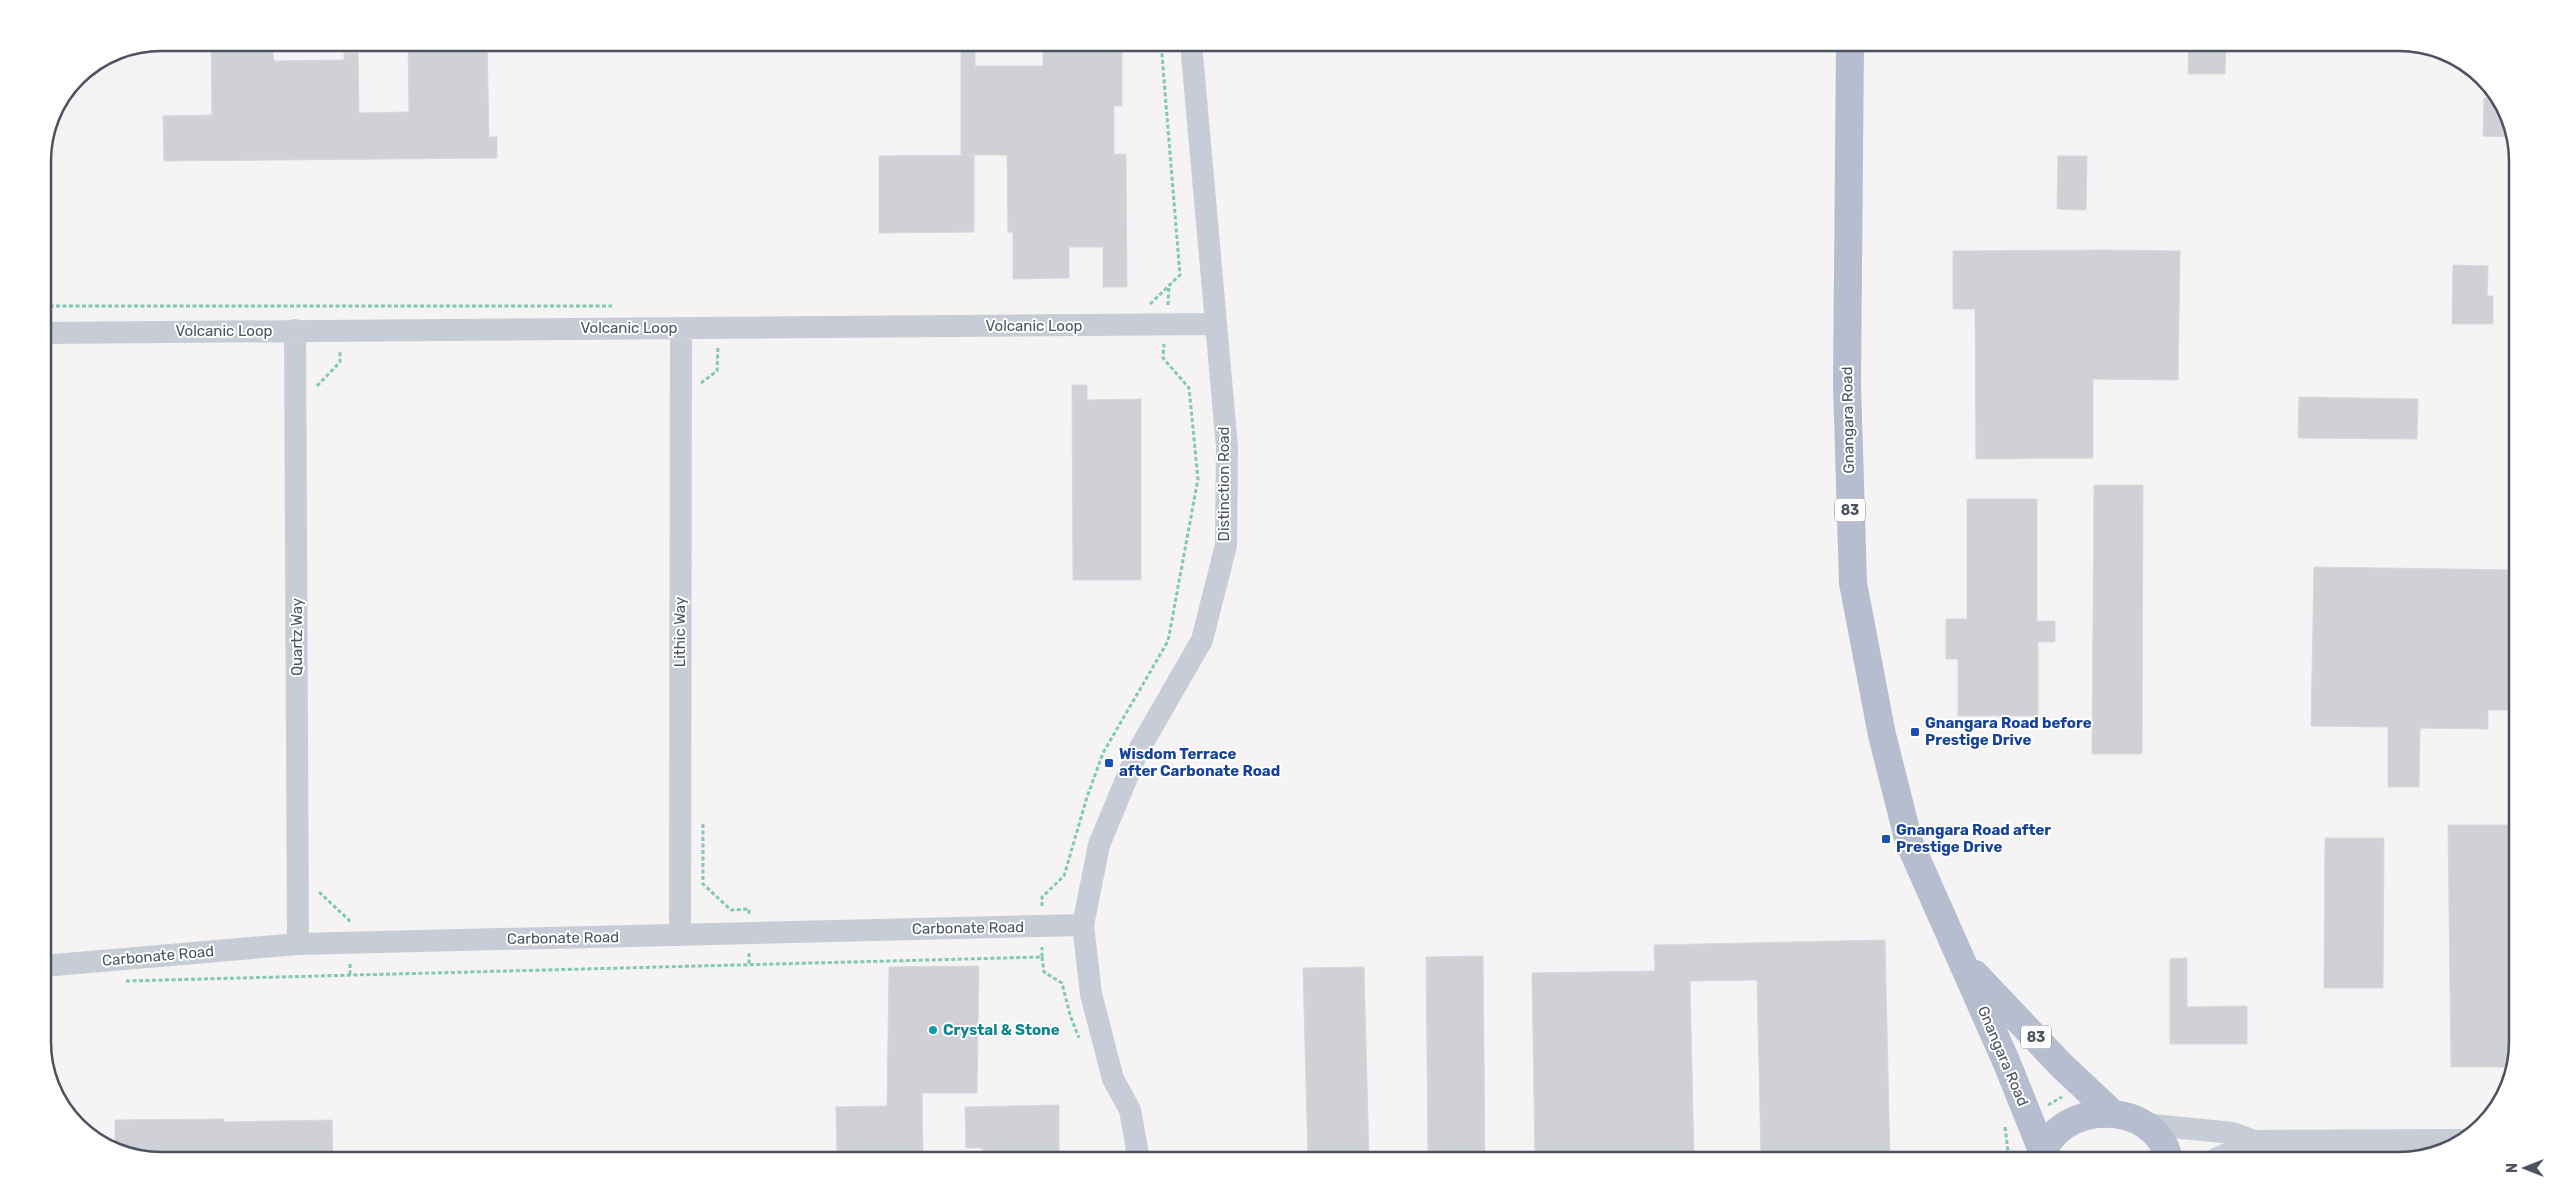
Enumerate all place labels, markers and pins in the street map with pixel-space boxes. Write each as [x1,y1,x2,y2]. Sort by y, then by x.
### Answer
place label: Gnangara Road before Prestige Drive [1925,714,2092,749]
marker: Gnangara Road before Prestige Drive [1909,726,1921,738]
place label: Wisdom Terrace after Carbonate Road [1119,745,1280,780]
marker: Wisdom Terrace after Carbonate Road [1103,757,1115,769]
place label: Gnangara Road after Prestige Drive [1896,821,2051,856]
marker: Gnangara Road after Prestige Drive [1880,833,1892,845]
place label: Crystal & Stone [943,1021,1060,1039]
marker: Crystal & Stone [927,1024,939,1036]

